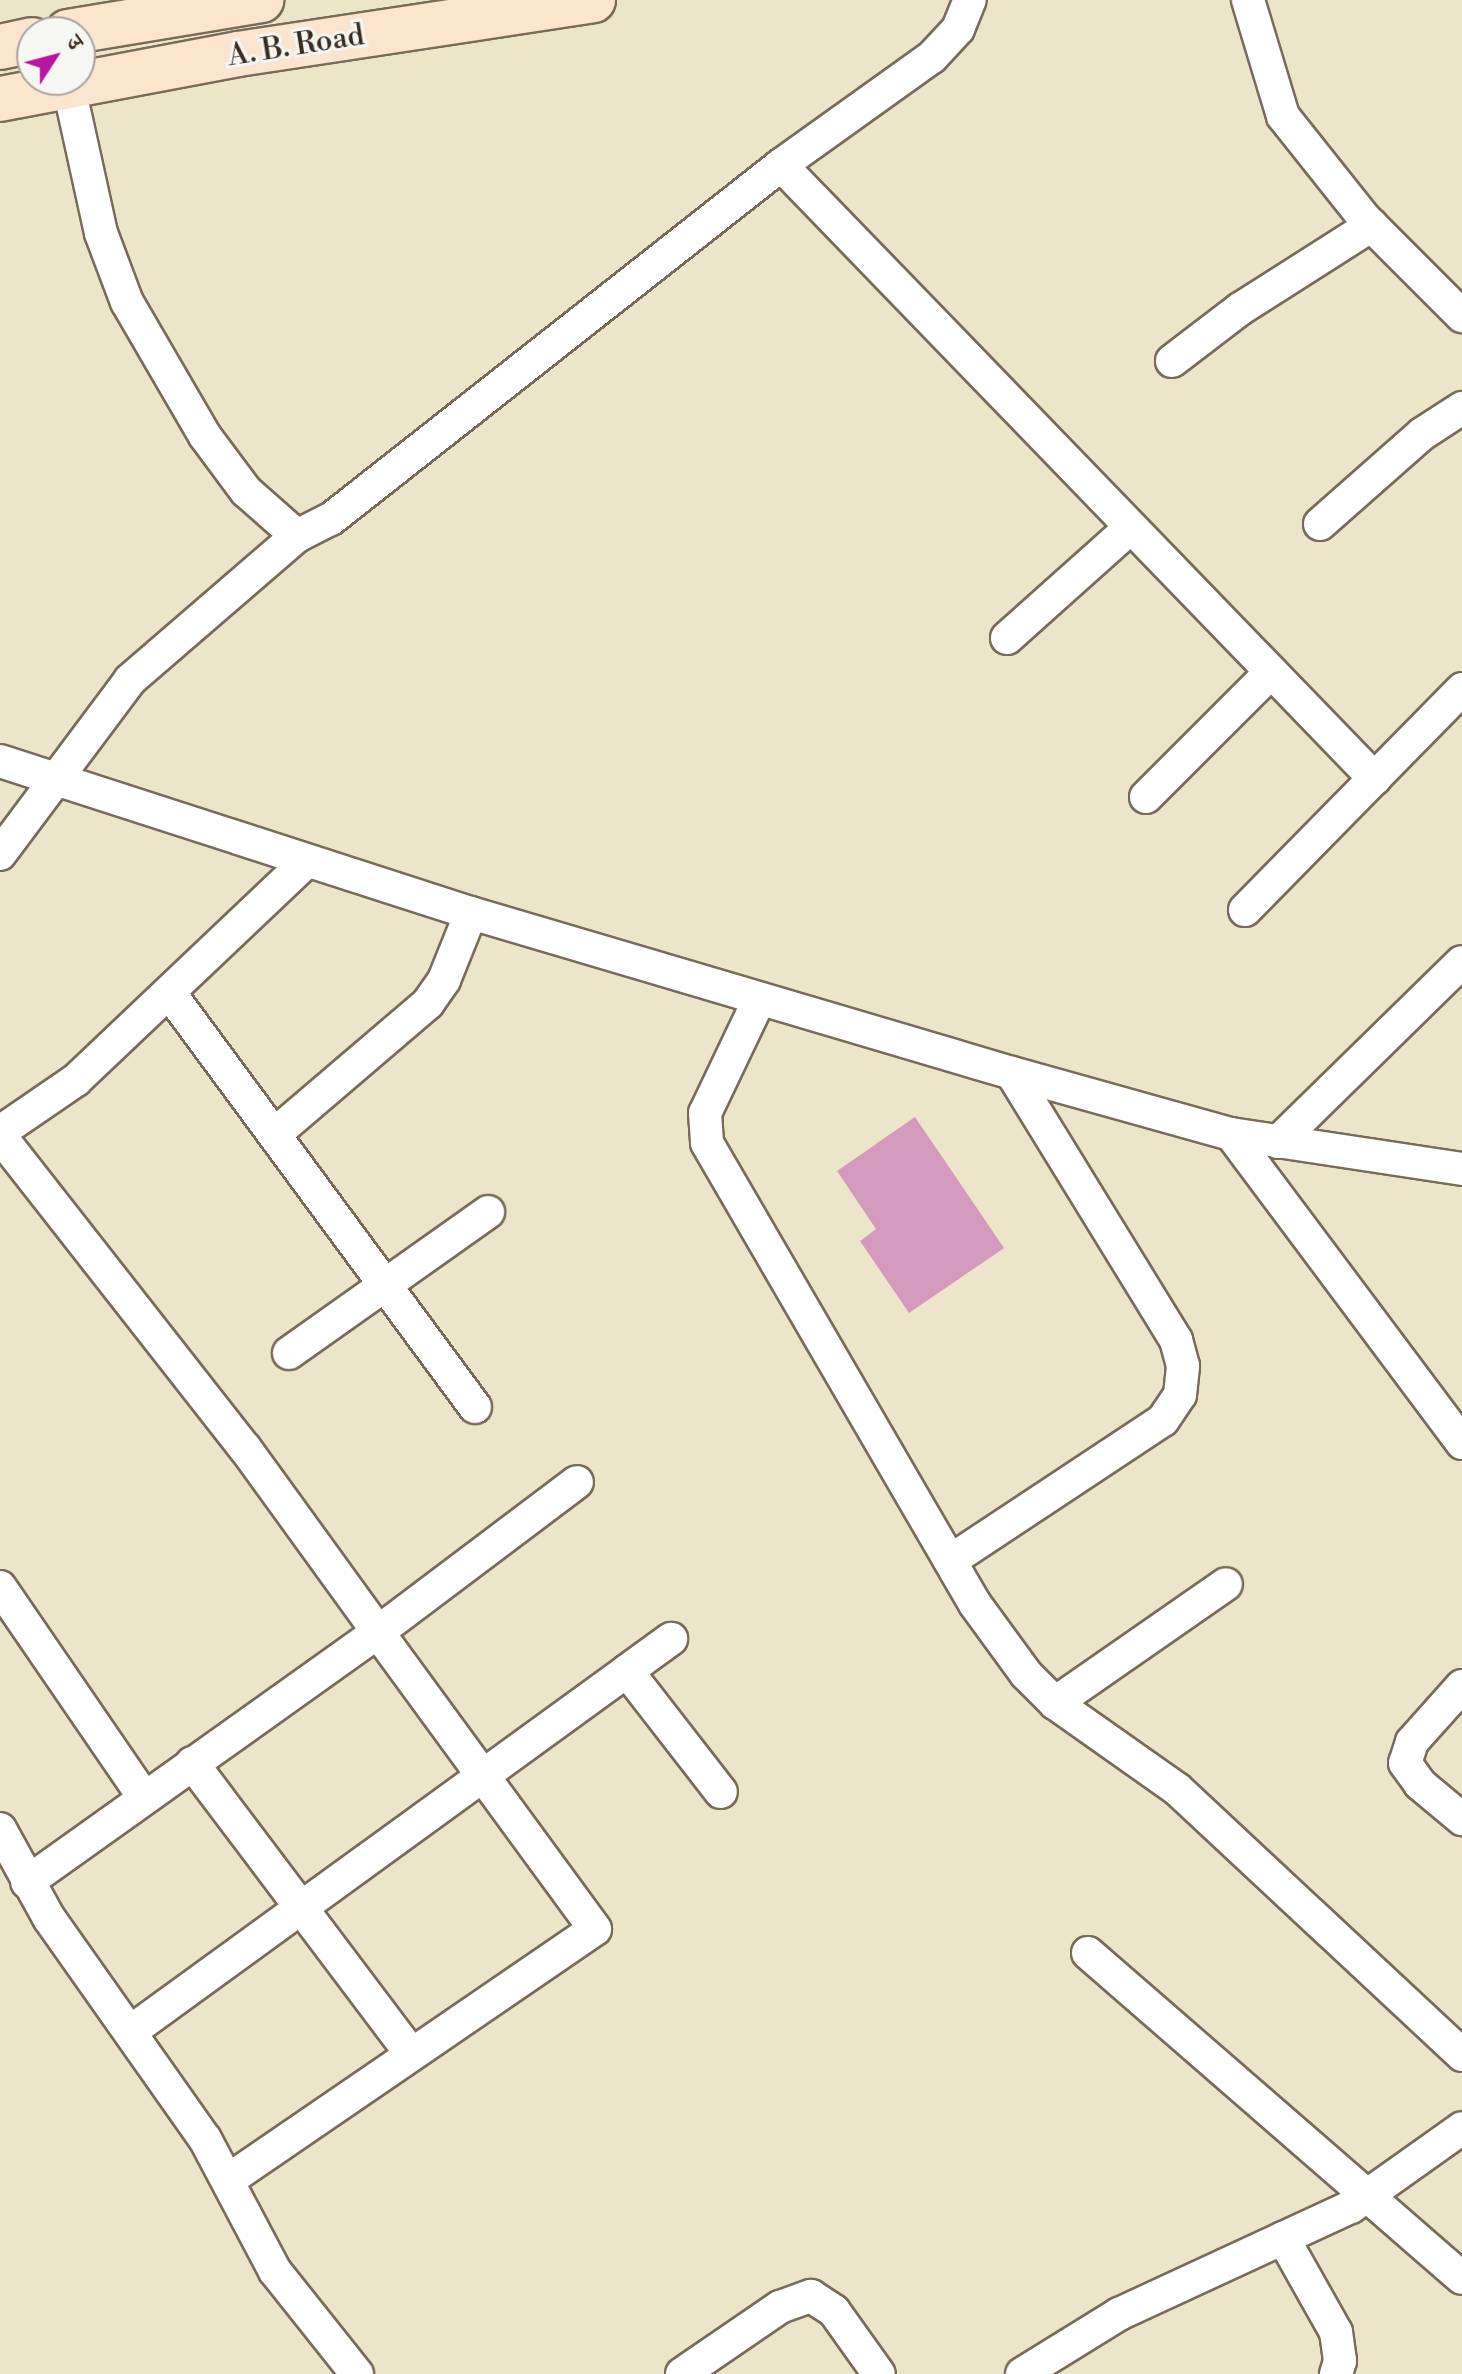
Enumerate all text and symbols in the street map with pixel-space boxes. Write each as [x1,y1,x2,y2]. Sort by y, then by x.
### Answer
north arrow [16,16,96,96]
street label: A. B. Road [225,17,367,75]
text: उ [60,30,88,55]

